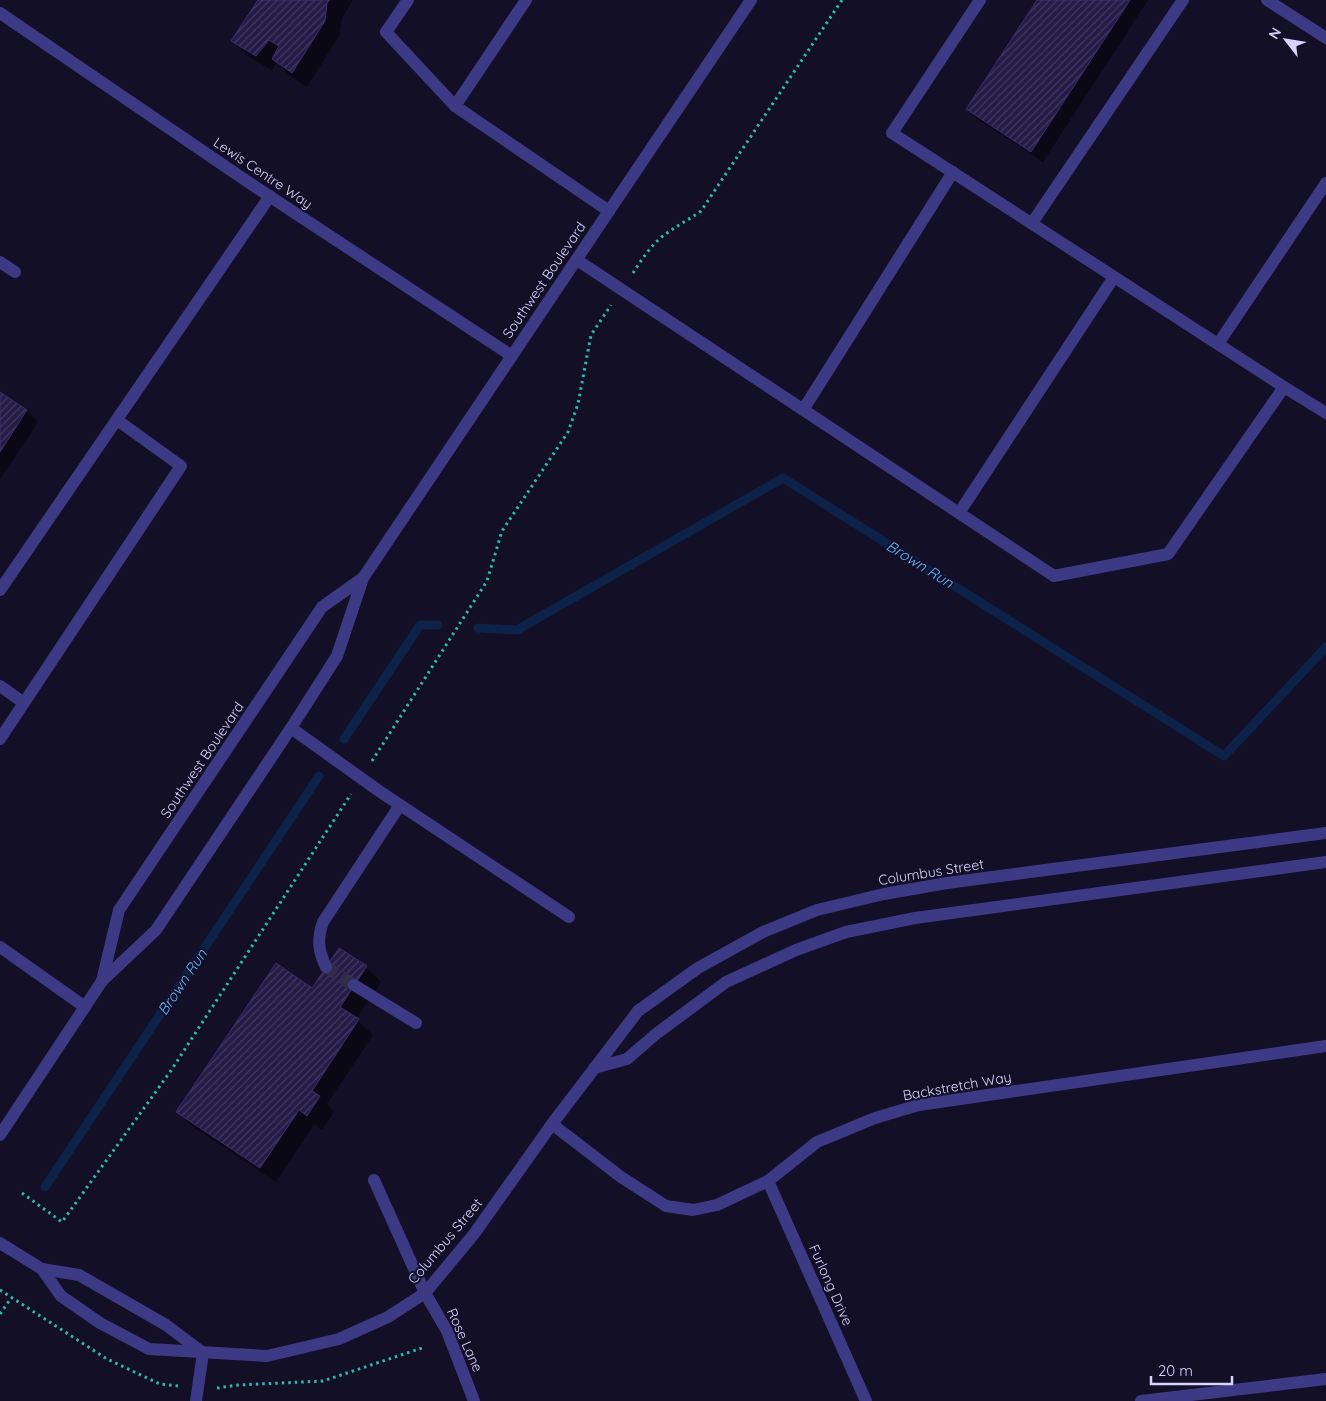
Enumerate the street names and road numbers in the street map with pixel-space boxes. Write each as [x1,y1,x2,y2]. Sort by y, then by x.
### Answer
street label: Lewis Centre Way [210,133,316,213]
street label: Southwest Boulevard [498,218,590,342]
street label: Southwest Boulevard [156,698,248,822]
street label: Columbus Street [877,855,985,889]
street label: Backstretch Way [901,1068,1013,1104]
street label: Columbus Street [404,1194,486,1288]
street label: Furlong Drive [805,1242,857,1328]
street label: Rose Lane [443,1305,487,1375]

